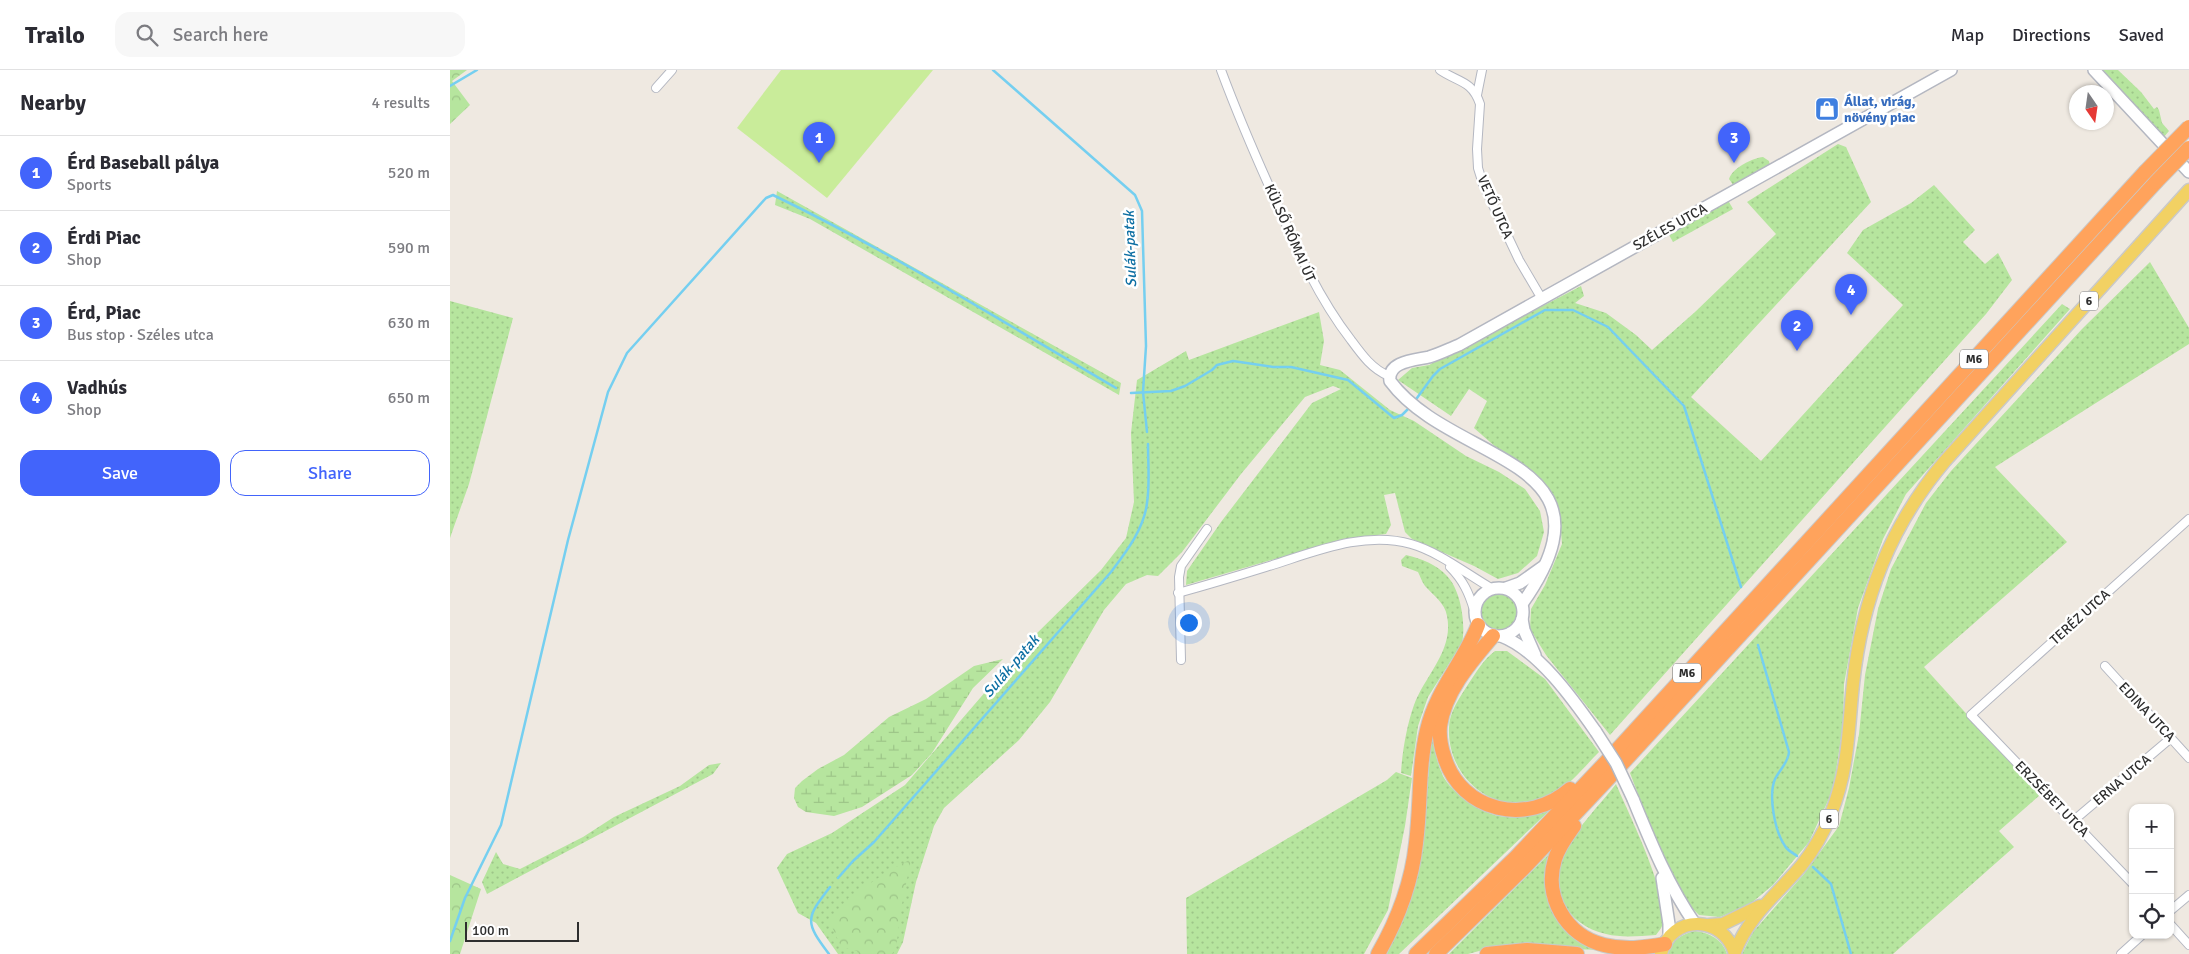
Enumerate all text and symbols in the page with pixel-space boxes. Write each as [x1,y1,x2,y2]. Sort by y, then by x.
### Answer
search box [115,12,465,57]
text: Trailo [25,20,85,50]
icon: search [133,21,161,49]
text: Search here [173,23,269,47]
text: Map [1951,24,1984,46]
text: Directions [2012,24,2091,46]
text: Saved [2119,24,2164,46]
north arrow [2069,85,2114,130]
text: Nearby [20,90,86,116]
text: 4 results [371,93,430,113]
place label: Állat, virág, növény piac [1844,93,1916,126]
shop icon: Állat, virág, növény piac [1814,96,1840,122]
pin: 1 [803,122,835,163]
pin: 3 [1718,122,1750,163]
text: Érd Baseball pálya [67,151,219,175]
text: 1 [32,163,40,183]
text: 520 m [388,163,430,183]
street label: VETŐ UTCA [1473,173,1517,242]
text: Sports [67,175,112,195]
street label: KÜLSŐ RÓMAI ÚT [1261,181,1319,285]
street label: SZÉLES UTCA [1630,199,1710,254]
water label: Sulák-patak [1120,209,1140,288]
text: Érdi Piac [67,226,141,250]
text: 2 [32,238,40,258]
text: 590 m [388,238,430,258]
text: Shop [67,250,101,270]
pin: 4 [1835,274,1867,315]
road number: 6 [2080,292,2098,310]
text: Érd, Piac [67,301,141,325]
pin: 2 [1781,310,1813,351]
text: 3 [32,313,40,333]
text: 630 m [388,313,430,333]
text: Bus stop · Széles utca [67,325,214,345]
road number: M6 [1960,350,1988,368]
text: Vadhús [67,376,127,400]
text: 4 [32,388,40,408]
text: 650 m [388,388,430,408]
text: Shop [67,400,101,420]
button: Save [20,450,220,496]
button: Share [230,450,430,496]
street label: TERÉZ UTCA [2046,585,2114,648]
your location [1176,610,1202,636]
water label: Sulák-patak [979,630,1044,701]
road number: M6 [1673,664,1701,682]
street label: EDINA UTCA [2115,679,2179,746]
street label: ERNA UTCA [2090,751,2155,809]
street label: ERZSÉBET UTCA [2011,757,2093,841]
map controls [2129,804,2174,939]
button: + [2129,804,2174,849]
road number: 6 [1820,810,1838,829]
button: − [2129,849,2174,894]
button: locate [2129,894,2174,939]
scale bar [465,919,579,942]
text: 100 m [472,922,509,939]

